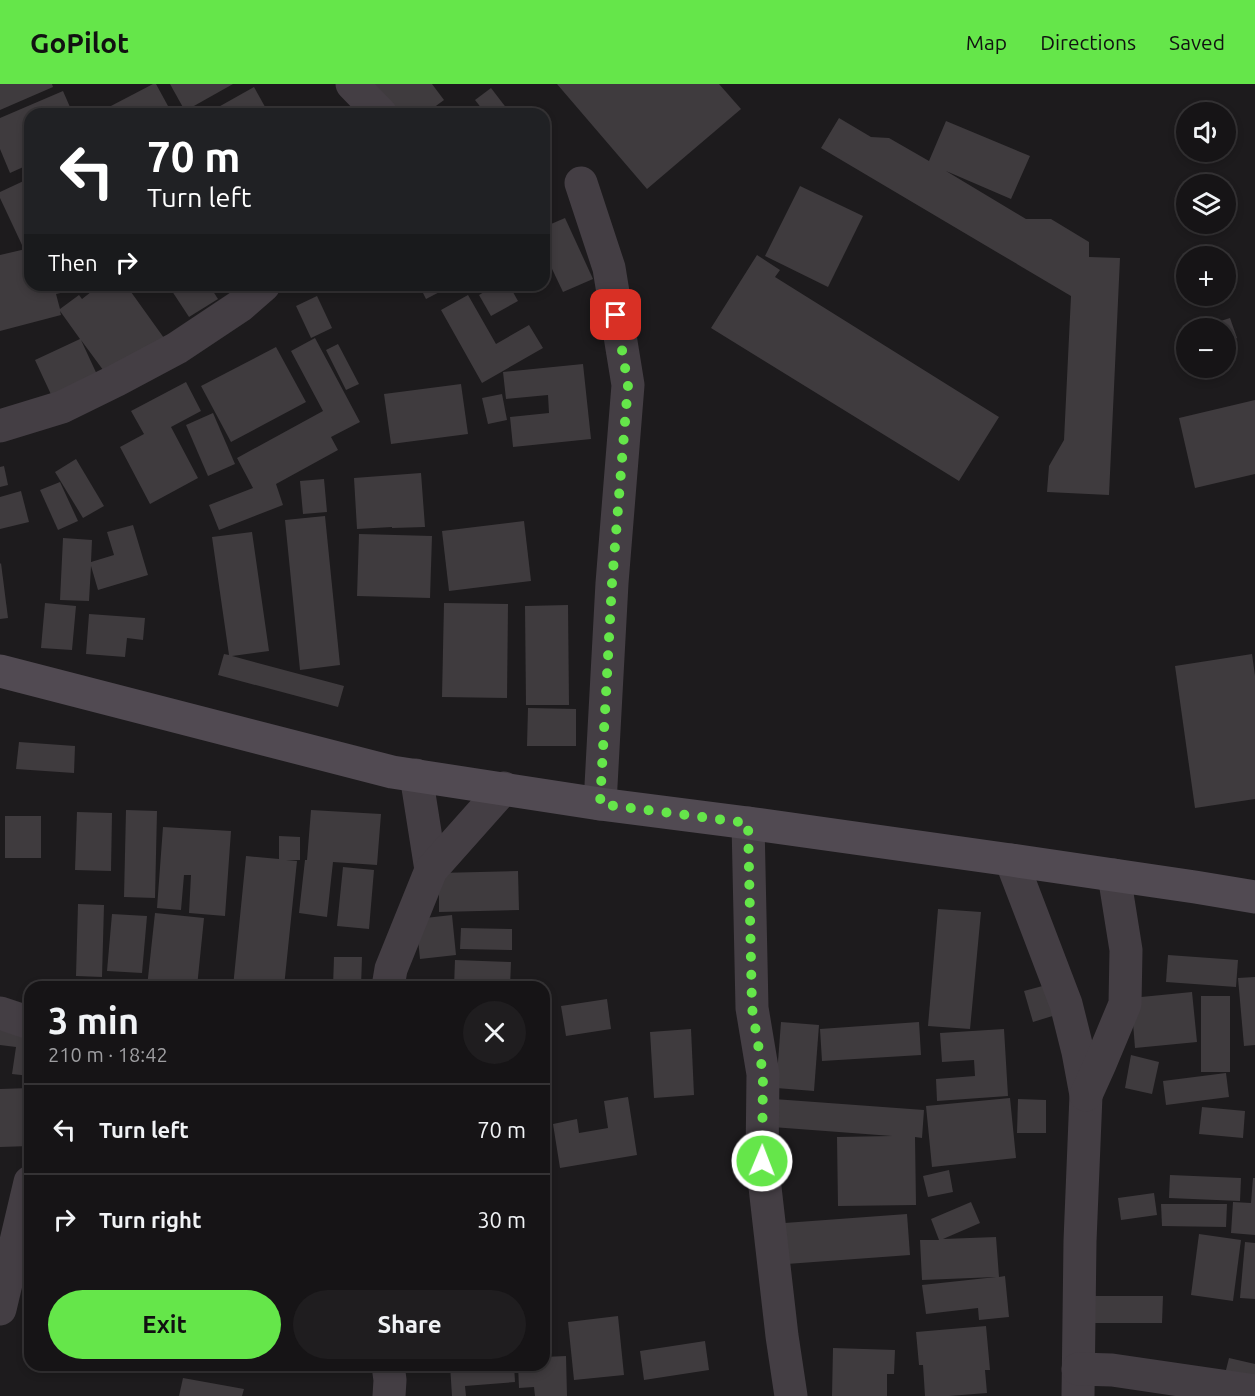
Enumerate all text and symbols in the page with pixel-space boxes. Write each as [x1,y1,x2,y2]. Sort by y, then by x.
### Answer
text: GoPilot [30,27,129,58]
text: Map [966,30,1007,54]
text: Directions [1040,30,1136,54]
text: Saved [1169,30,1225,54]
map controls [1176,102,1236,378]
button: sound [1176,102,1236,162]
icon: left [48,132,126,210]
text: 70 m [147,133,241,180]
button: layers [1176,174,1236,234]
text: Turn left [147,182,251,212]
icon: right [110,246,143,279]
button: + [1176,246,1236,306]
text: Then [48,250,98,275]
pin [590,289,641,340]
icon: arrive [599,298,632,331]
button: − [1176,318,1236,378]
text: 3 min [48,1000,139,1041]
button: close [463,1001,526,1064]
text: 210 m · 18:42 [48,1043,168,1066]
icon: left [48,1113,81,1146]
text: Turn left [99,1117,189,1142]
text: 70 m [477,1117,526,1142]
position arrow [730,1129,794,1193]
icon: right [48,1203,81,1236]
text: Turn right [99,1207,201,1232]
text: 30 m [477,1207,526,1232]
button: Exit [48,1290,281,1359]
button: Share [293,1290,526,1359]

